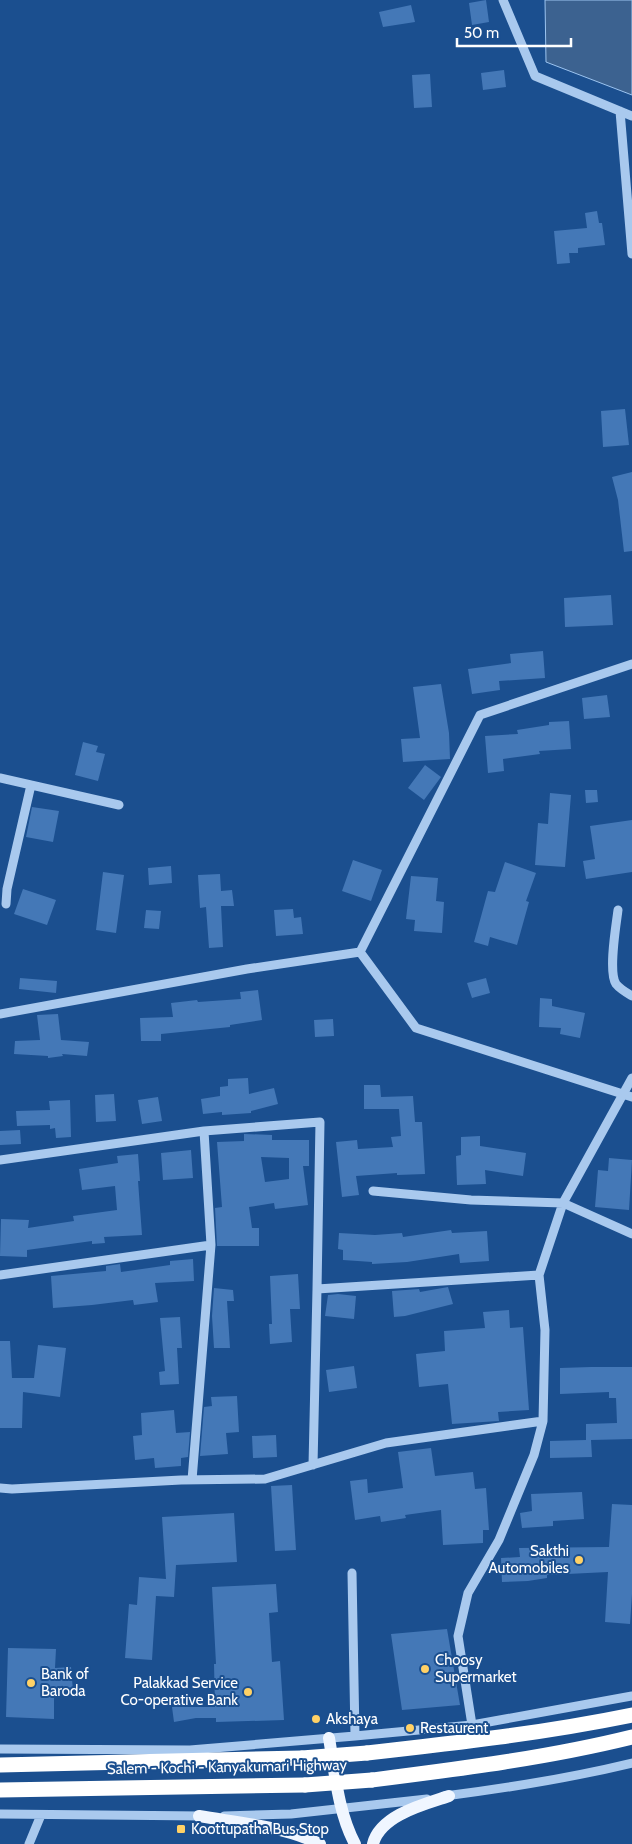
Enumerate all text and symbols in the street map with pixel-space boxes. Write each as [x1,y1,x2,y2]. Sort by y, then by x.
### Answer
scale bar [457,15,571,47]
text: 50 m [464,24,499,42]
place label: Sakthi Automobiles [489,1542,569,1577]
marker: Sakthi Automobiles [573,1554,585,1566]
place label: Choosy Supermarket [435,1651,517,1686]
marker: Choosy Supermarket [419,1663,431,1675]
place label: Bank of Baroda [41,1665,89,1700]
place label: Palakkad Service Co-operative Bank [121,1674,238,1709]
marker: Bank of Baroda [25,1677,37,1689]
marker: Palakkad Service Co-operative Bank [242,1686,254,1698]
place label: Akshaya [326,1710,379,1728]
marker: Akshaya [310,1713,322,1725]
place label: Restaurent [420,1719,488,1737]
marker: Restaurent [404,1722,416,1734]
street label: Salem - Kochi - Kanyakumari Highway [107,1756,348,1778]
place label: Koottupatha Bus Stop [191,1820,329,1838]
marker: Koottupatha Bus Stop [175,1823,187,1835]

